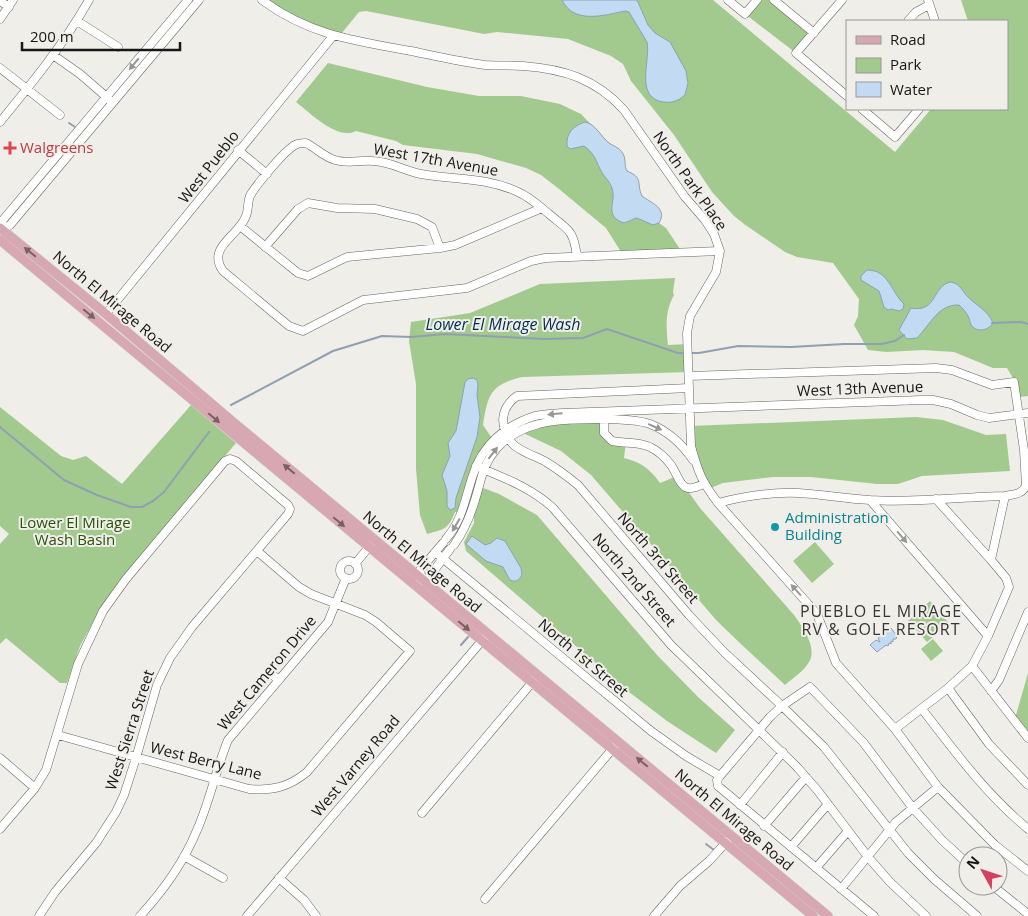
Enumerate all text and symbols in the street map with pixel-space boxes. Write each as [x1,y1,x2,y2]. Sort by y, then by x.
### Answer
scale bar [22,20,180,52]
legend [846,20,1008,110]
text: 200 m [30,26,74,46]
text: Road [890,29,926,49]
text: Park [890,54,921,74]
one-way arrow [129,58,140,70]
text: Water [890,79,932,99]
street label: West Pueblo [173,126,243,207]
street label: North Park Place [649,127,733,234]
place label: Walgreens [20,137,93,157]
street label: West 17th Avenue [372,138,500,180]
marker: Walgreens [4,142,16,154]
street label: North El Mirage Road [49,246,176,357]
one-way arrow [24,247,37,258]
one-way arrow [82,308,95,319]
water label: Lower El Mirage Wash [425,313,581,335]
street label: West 13th Avenue [796,376,924,400]
one-way arrow [547,410,563,418]
one-way arrow [208,412,220,423]
one-way arrow [648,424,662,432]
one-way arrow [488,447,499,460]
one-way arrow [283,463,296,474]
street label: North El Mirage Road [359,506,486,617]
place label: Administration Building [785,507,889,544]
street label: North 3rd Street [614,508,704,607]
park label: Lower El Mirage Wash Basin [19,512,131,549]
one-way arrow [332,516,344,528]
one-way arrow [452,518,461,531]
marker: Administration Building [769,521,781,533]
street label: North 2nd Street [589,528,681,630]
one-way arrow [896,531,907,544]
one-way arrow [790,585,802,597]
district label: PUEBLO EL MIRAGE RV & GOLF RESORT [800,600,962,640]
street label: West Cameron Drive [212,611,320,734]
street label: North 1st Street [534,614,633,701]
one-way arrow [457,620,470,631]
street label: West Sierra Street [100,667,158,792]
street label: West Varney Road [307,710,404,820]
street label: West Berry Lane [148,737,264,784]
one-way arrow [636,757,649,768]
street label: North El Mirage Road [671,764,798,875]
north arrow [958,846,1008,896]
text: N [962,852,984,873]

